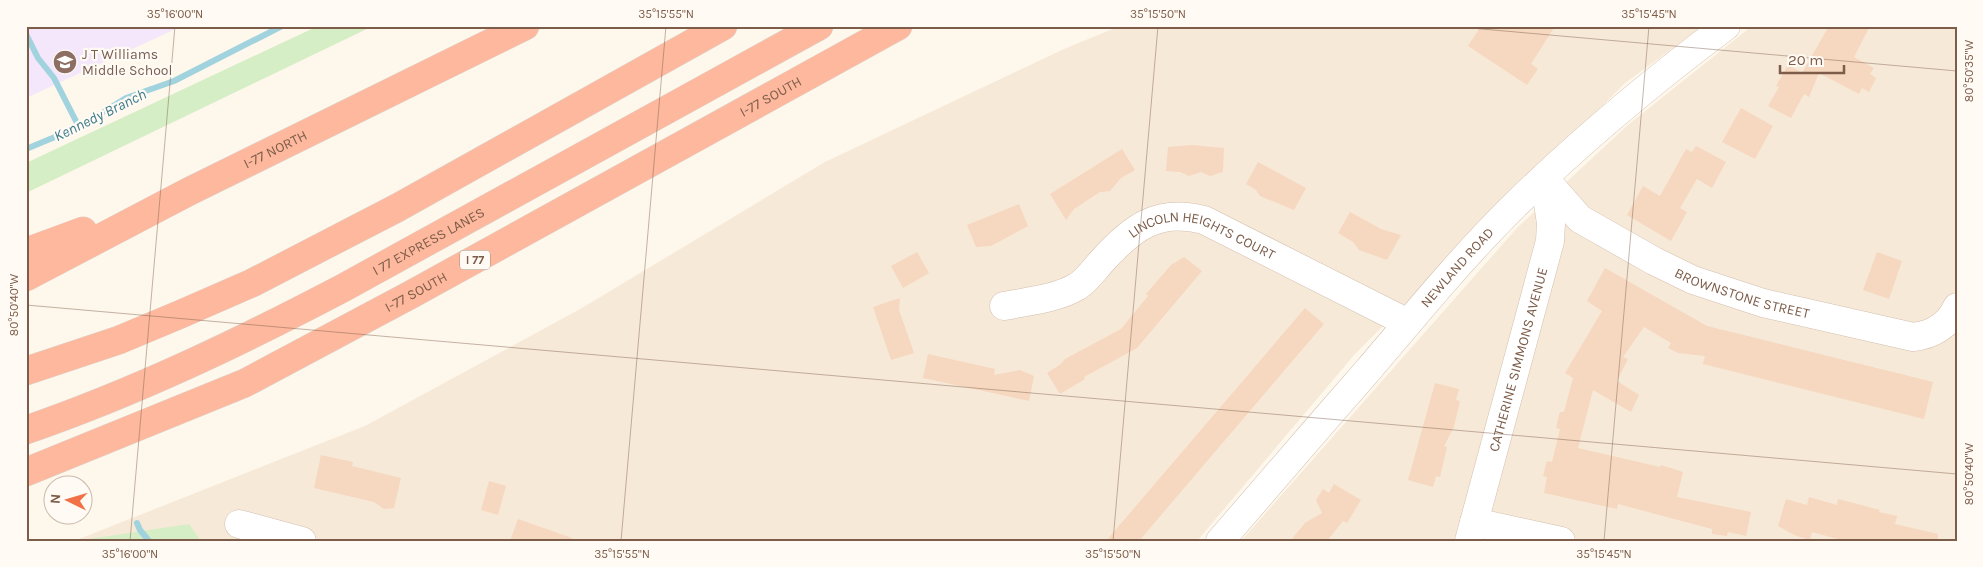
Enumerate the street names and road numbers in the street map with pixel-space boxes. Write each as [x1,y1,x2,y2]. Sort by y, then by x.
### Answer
street label: I-77 SOUTH [737,73,805,121]
street label: I-77 NORTH [241,127,310,172]
street label: I 77 EXPRESS LANES [370,203,488,279]
street label: LINCOLN HEIGHTS COURT [1125,208,1278,264]
street label: NEWLAND ROAD [1417,224,1497,311]
road number: I 77 [460,250,490,270]
street label: BROWNSTONE STREET [1672,264,1811,322]
street label: CATHERINE SIMMONS AVENUE [1485,266,1551,454]
street label: I-77 SOUTH [382,268,450,316]

